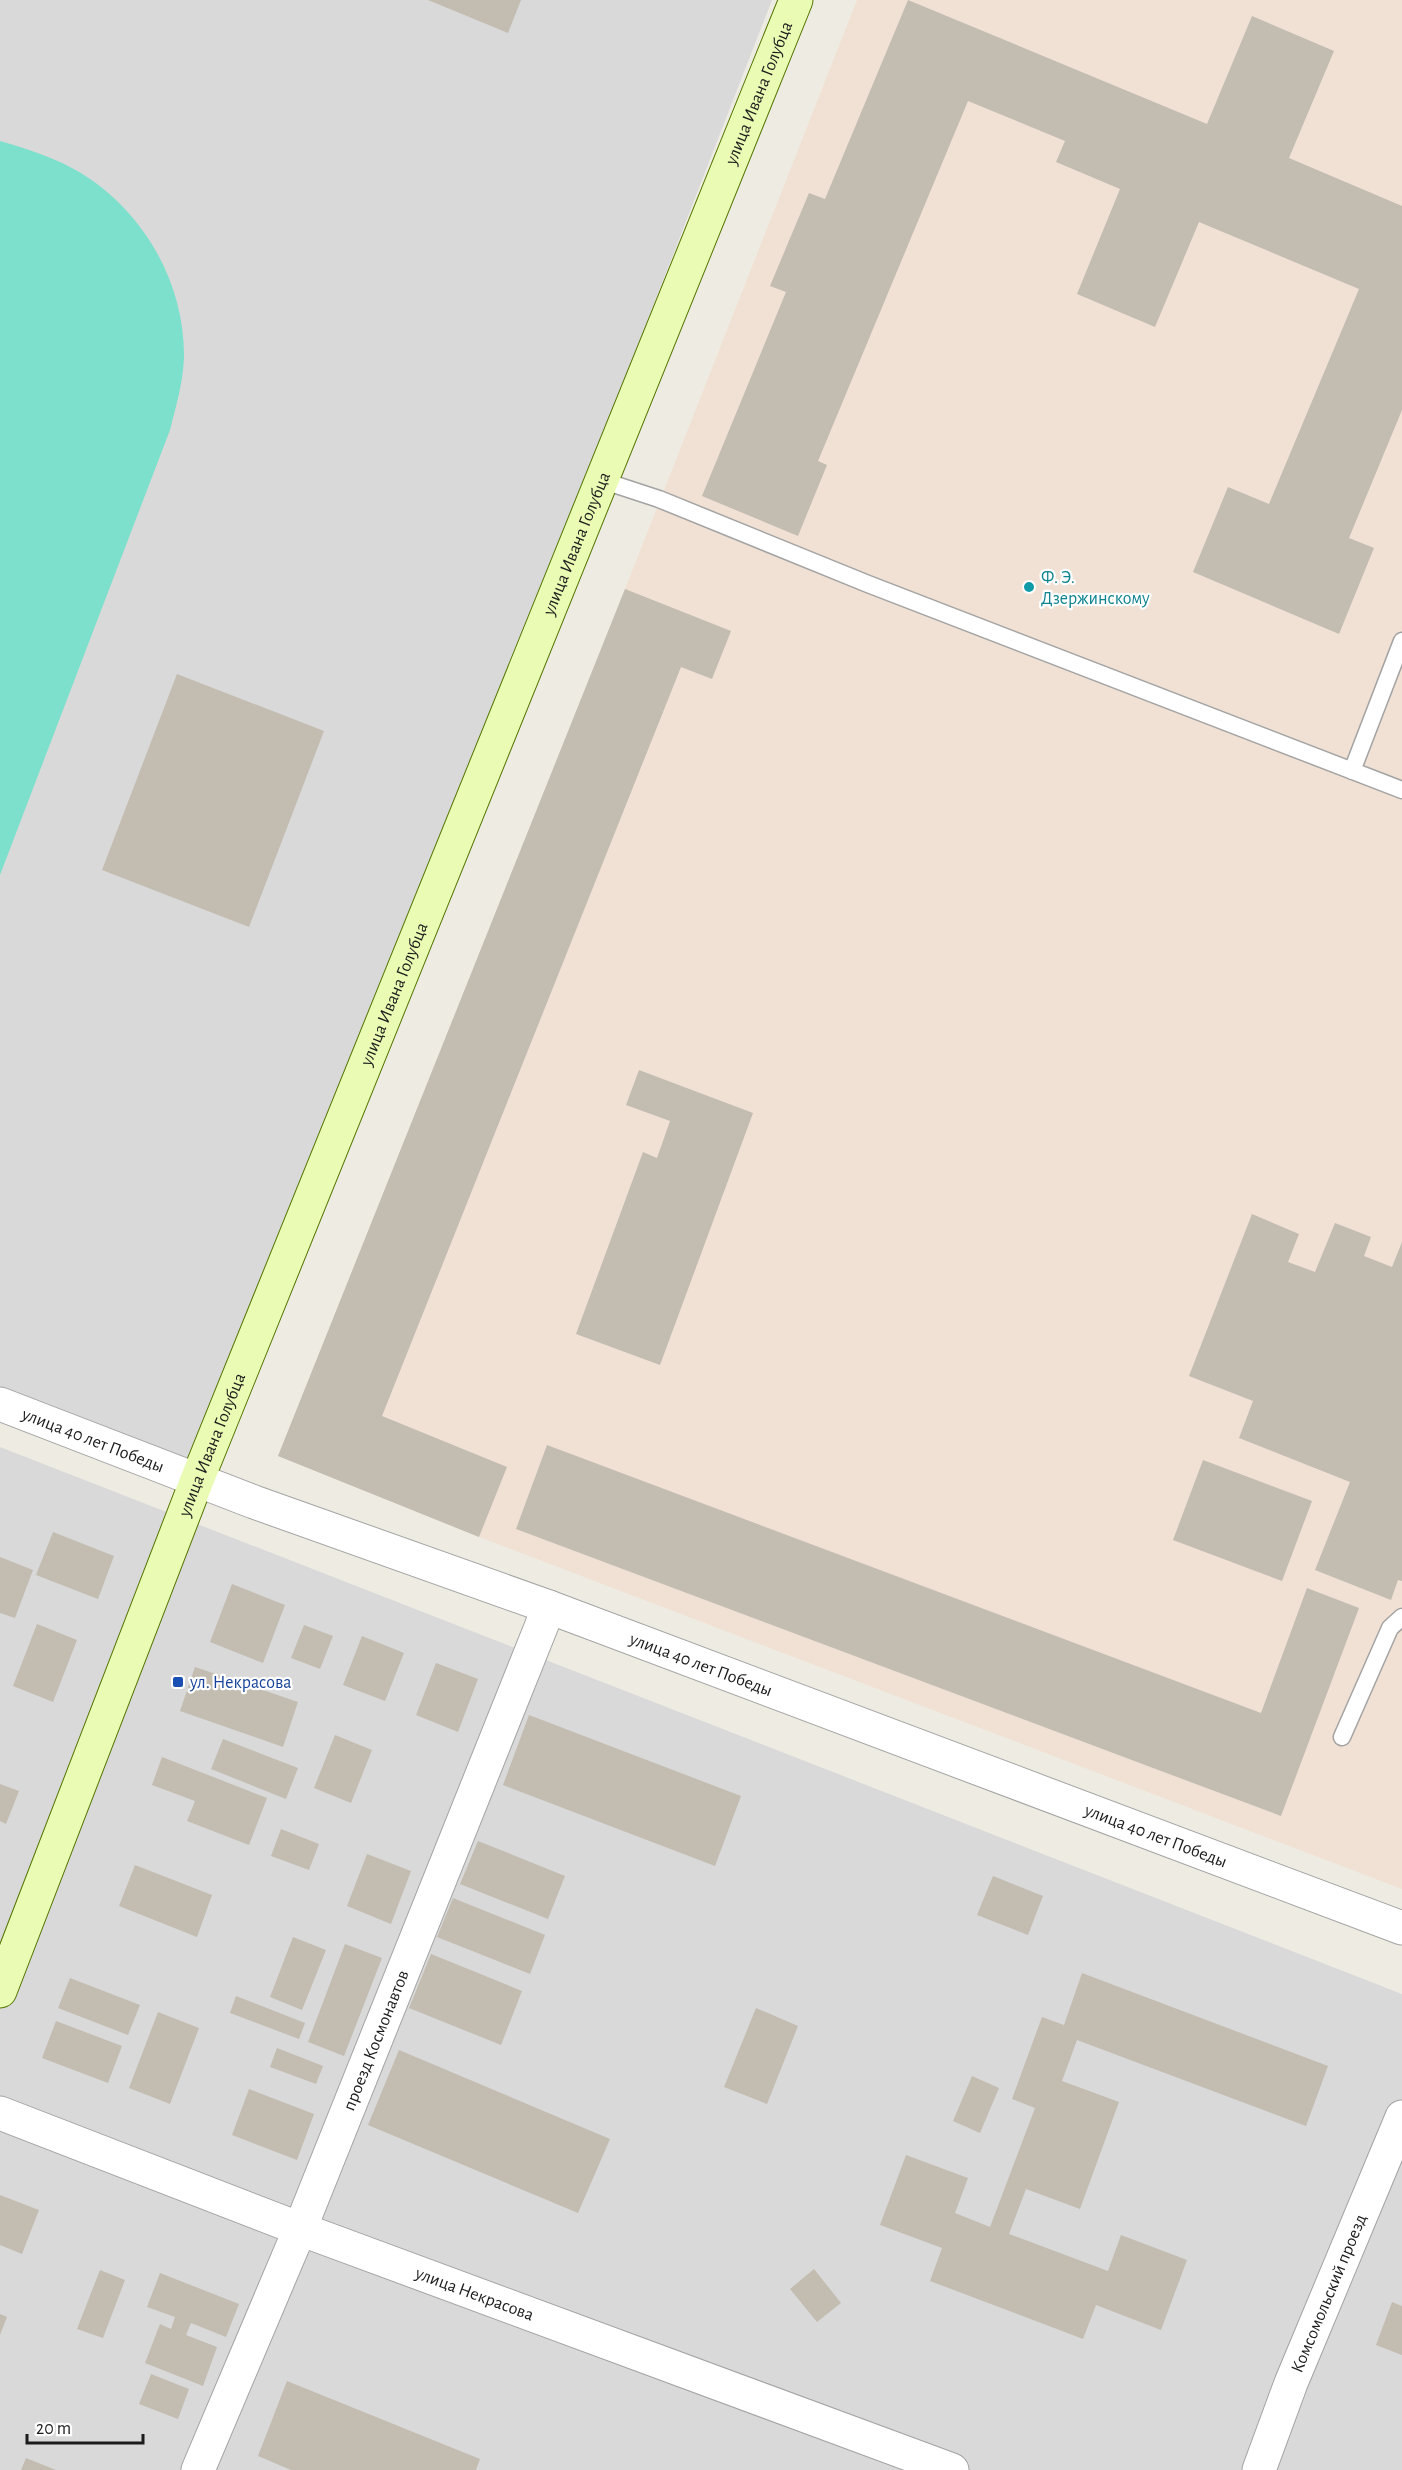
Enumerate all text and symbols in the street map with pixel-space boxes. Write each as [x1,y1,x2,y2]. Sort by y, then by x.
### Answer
street label: улица Ивана Голубца [722,19,796,169]
street label: улица Ивана Голубца [540,470,614,619]
place label: Ф. Э. Дзержинскому [1041,569,1150,608]
marker: Ф. Э. Дзержинскому [1022,580,1036,594]
street label: улица Ивана Голубца [357,920,432,1070]
street label: улица Ивана Голубца [175,1371,249,1520]
street label: улица 40 лет Победы [18,1405,167,1476]
street label: улица 40 лет Победы [626,1630,775,1700]
place label: ул. Некрасова [189,1674,291,1692]
marker: ул. Некрасова [171,1675,185,1689]
street label: улица 40 лет Победы [1081,1801,1229,1871]
street label: проезд Космонавтов [340,1968,413,2113]
street label: Комсомольский проезд [1288,2212,1370,2376]
street label: улица Некрасова [412,2264,536,2325]
scale bar [27,2407,142,2445]
text: 20 m [36,2420,71,2438]

